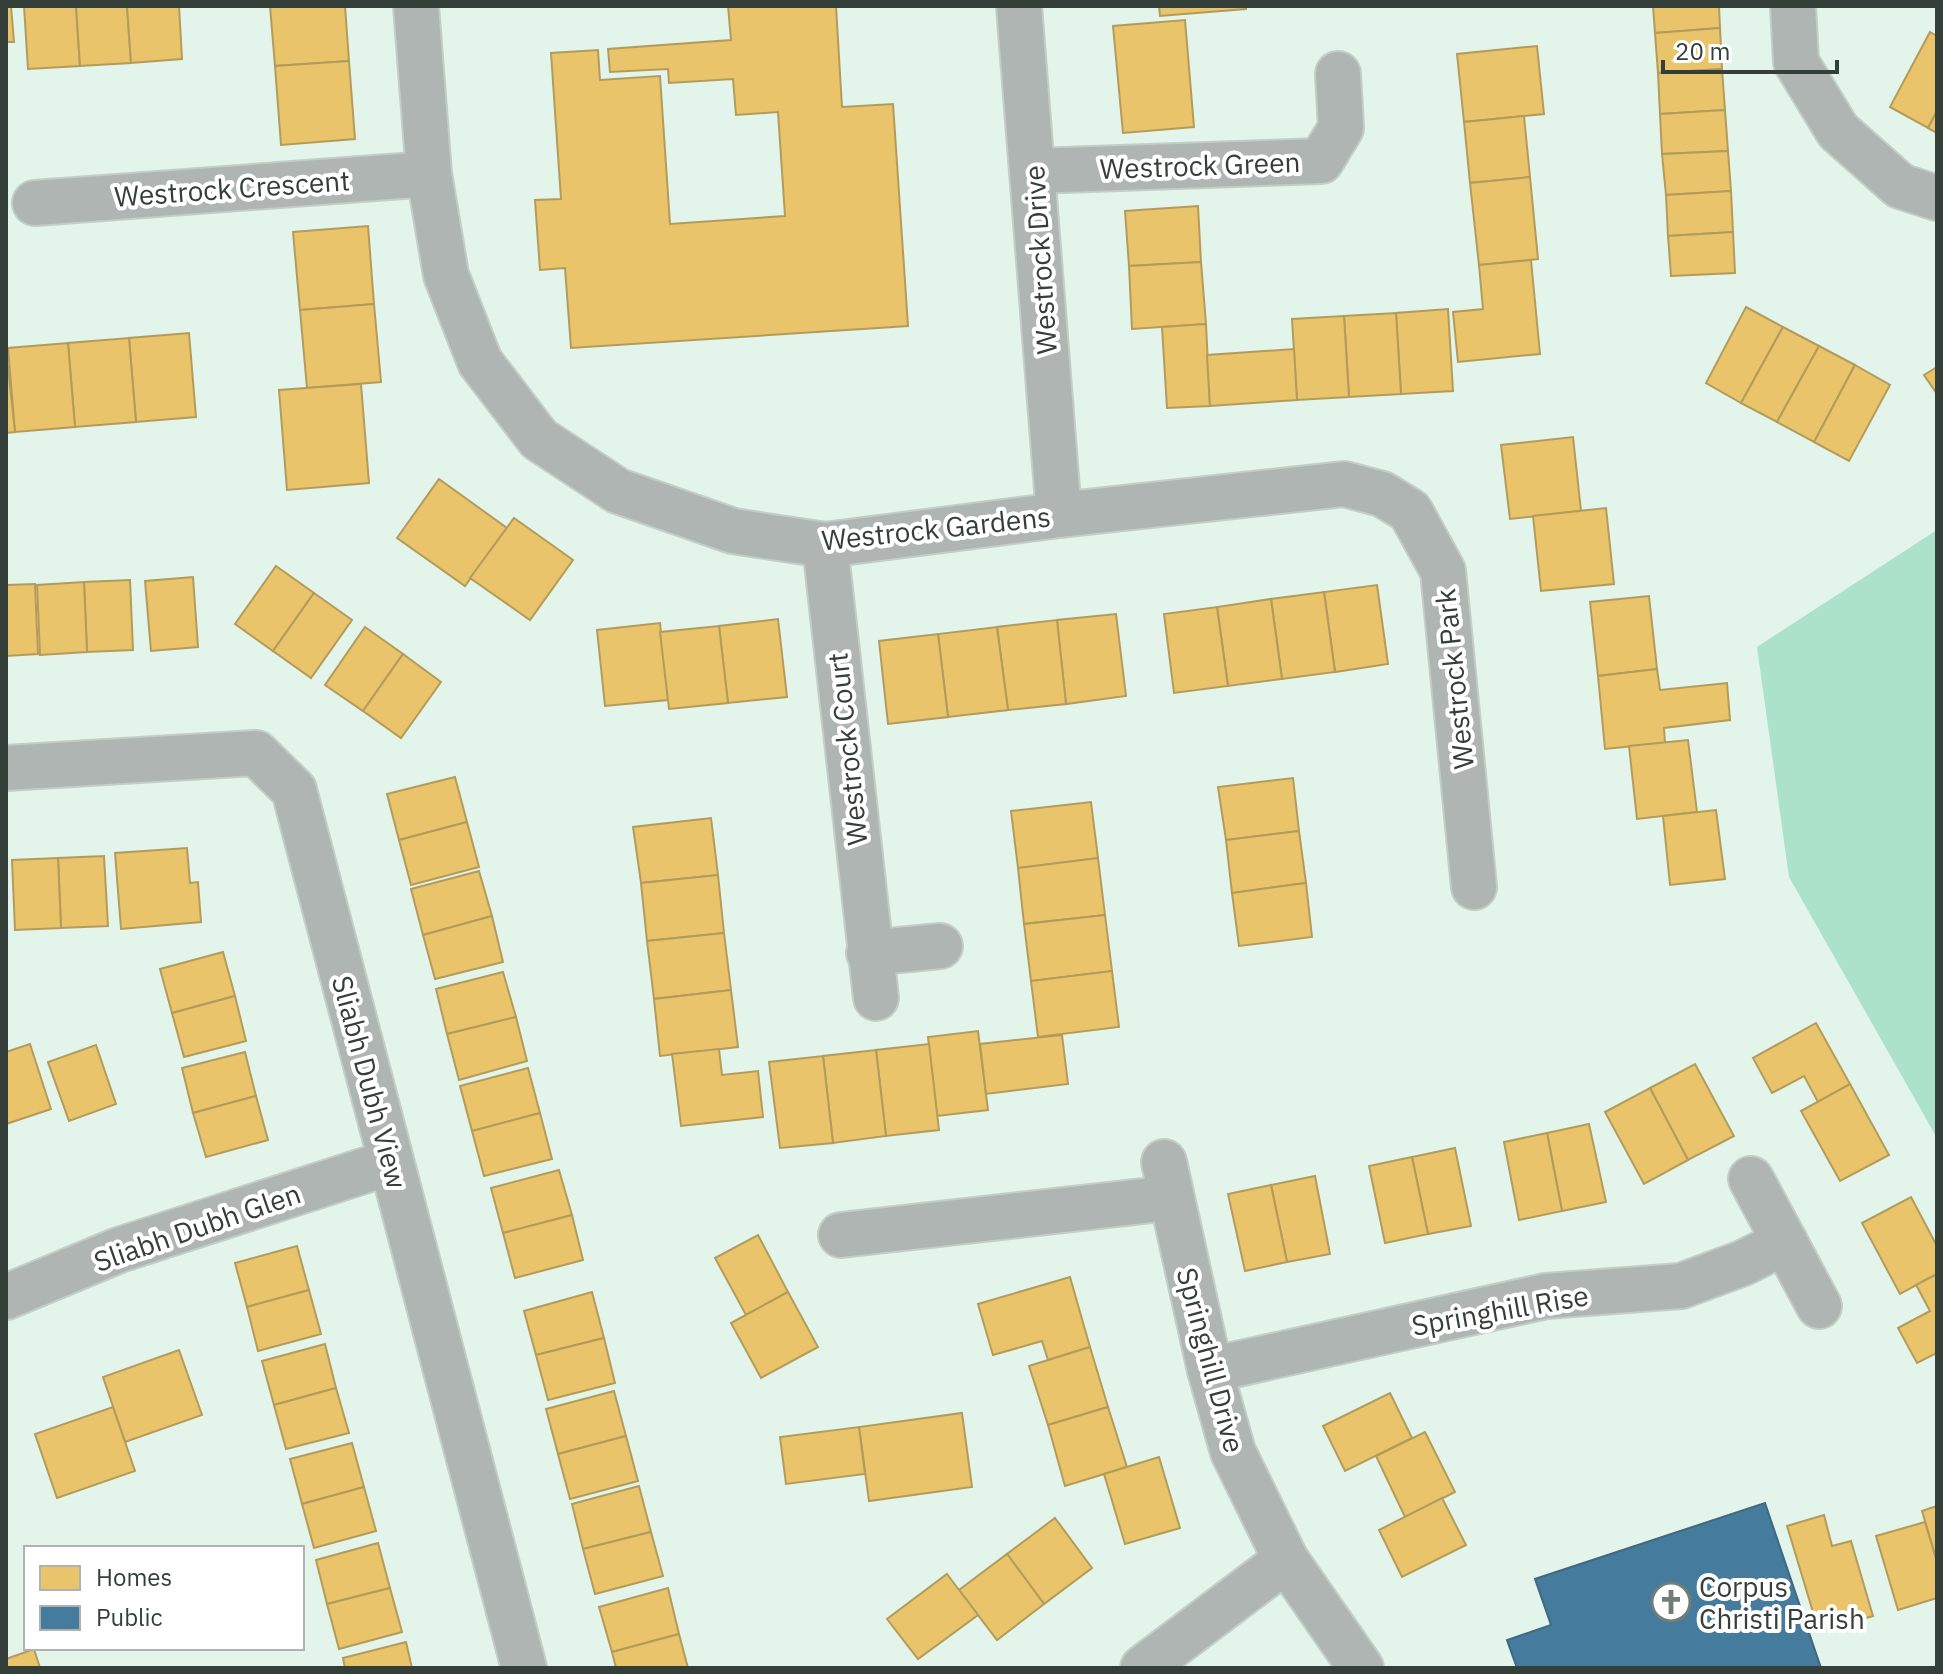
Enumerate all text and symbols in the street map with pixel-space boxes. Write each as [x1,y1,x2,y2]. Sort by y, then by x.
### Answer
scale bar [1663,24,1837,74]
text: 20 m [1675,35,1730,67]
street label: Westrock Green [1099,143,1301,187]
street label: Westrock Crescent [113,161,351,215]
street label: Westrock Drive [1015,164,1065,356]
street label: Westrock Gardens [820,498,1052,558]
street label: Westrock Park [1426,587,1482,771]
street label: Westrock Court [818,651,876,847]
street label: Sliabh Dubh View [324,972,416,1192]
street label: Sliabh Dubh Glen [89,1174,305,1280]
street label: Springhill Drive [1169,1263,1253,1457]
street label: Springhill Rise [1409,1276,1591,1344]
legend [24,1546,304,1650]
text: Homes [96,1561,172,1593]
place label: Corpus Christi Parish [1699,1568,1865,1637]
church icon: Corpus Christi Parish [1650,1581,1692,1623]
text: Public [96,1601,163,1633]

